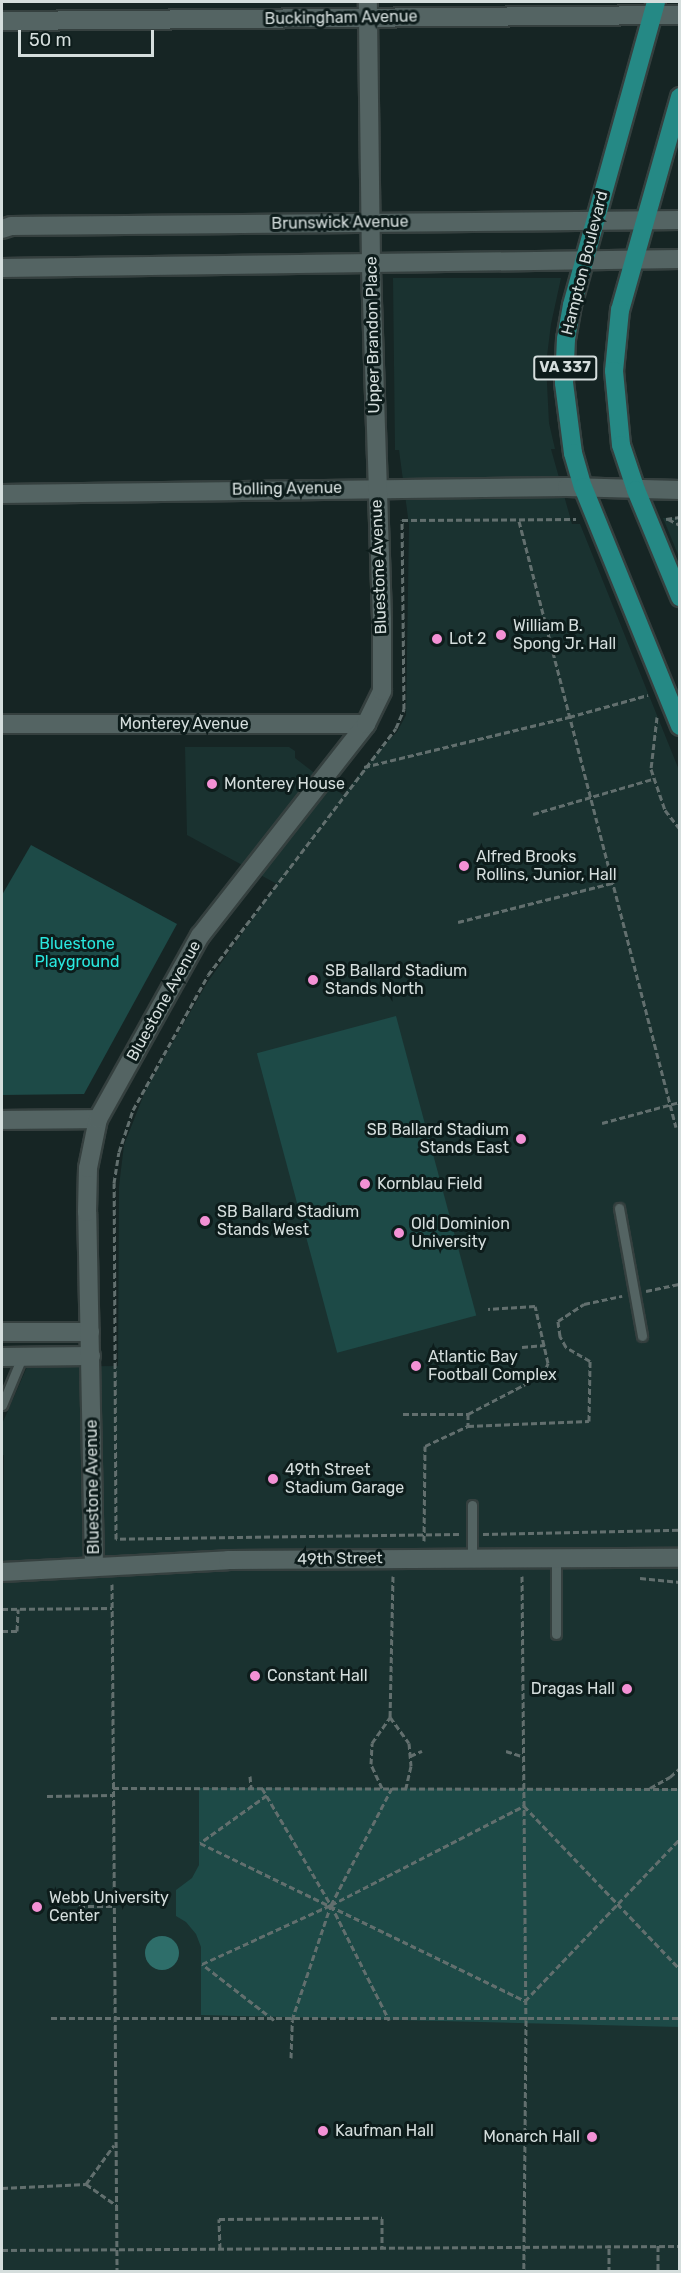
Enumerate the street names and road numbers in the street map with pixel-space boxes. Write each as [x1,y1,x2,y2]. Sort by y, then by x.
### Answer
street label: Buckingham Avenue [264,7,418,29]
street label: Hampton Boulevard [558,189,612,337]
street label: Brunswick Avenue [271,212,409,234]
street label: Upper Brandon Place [362,256,384,414]
road number: VA 337 [532,356,598,380]
street label: Bolling Avenue [231,478,343,500]
street label: Bluestone Avenue [367,499,391,635]
street label: Monterey Avenue [119,714,249,734]
street label: Bluestone Avenue [123,937,205,1065]
street label: Bluestone Avenue [82,1419,104,1555]
street label: 49th Street [297,1549,383,1569]

